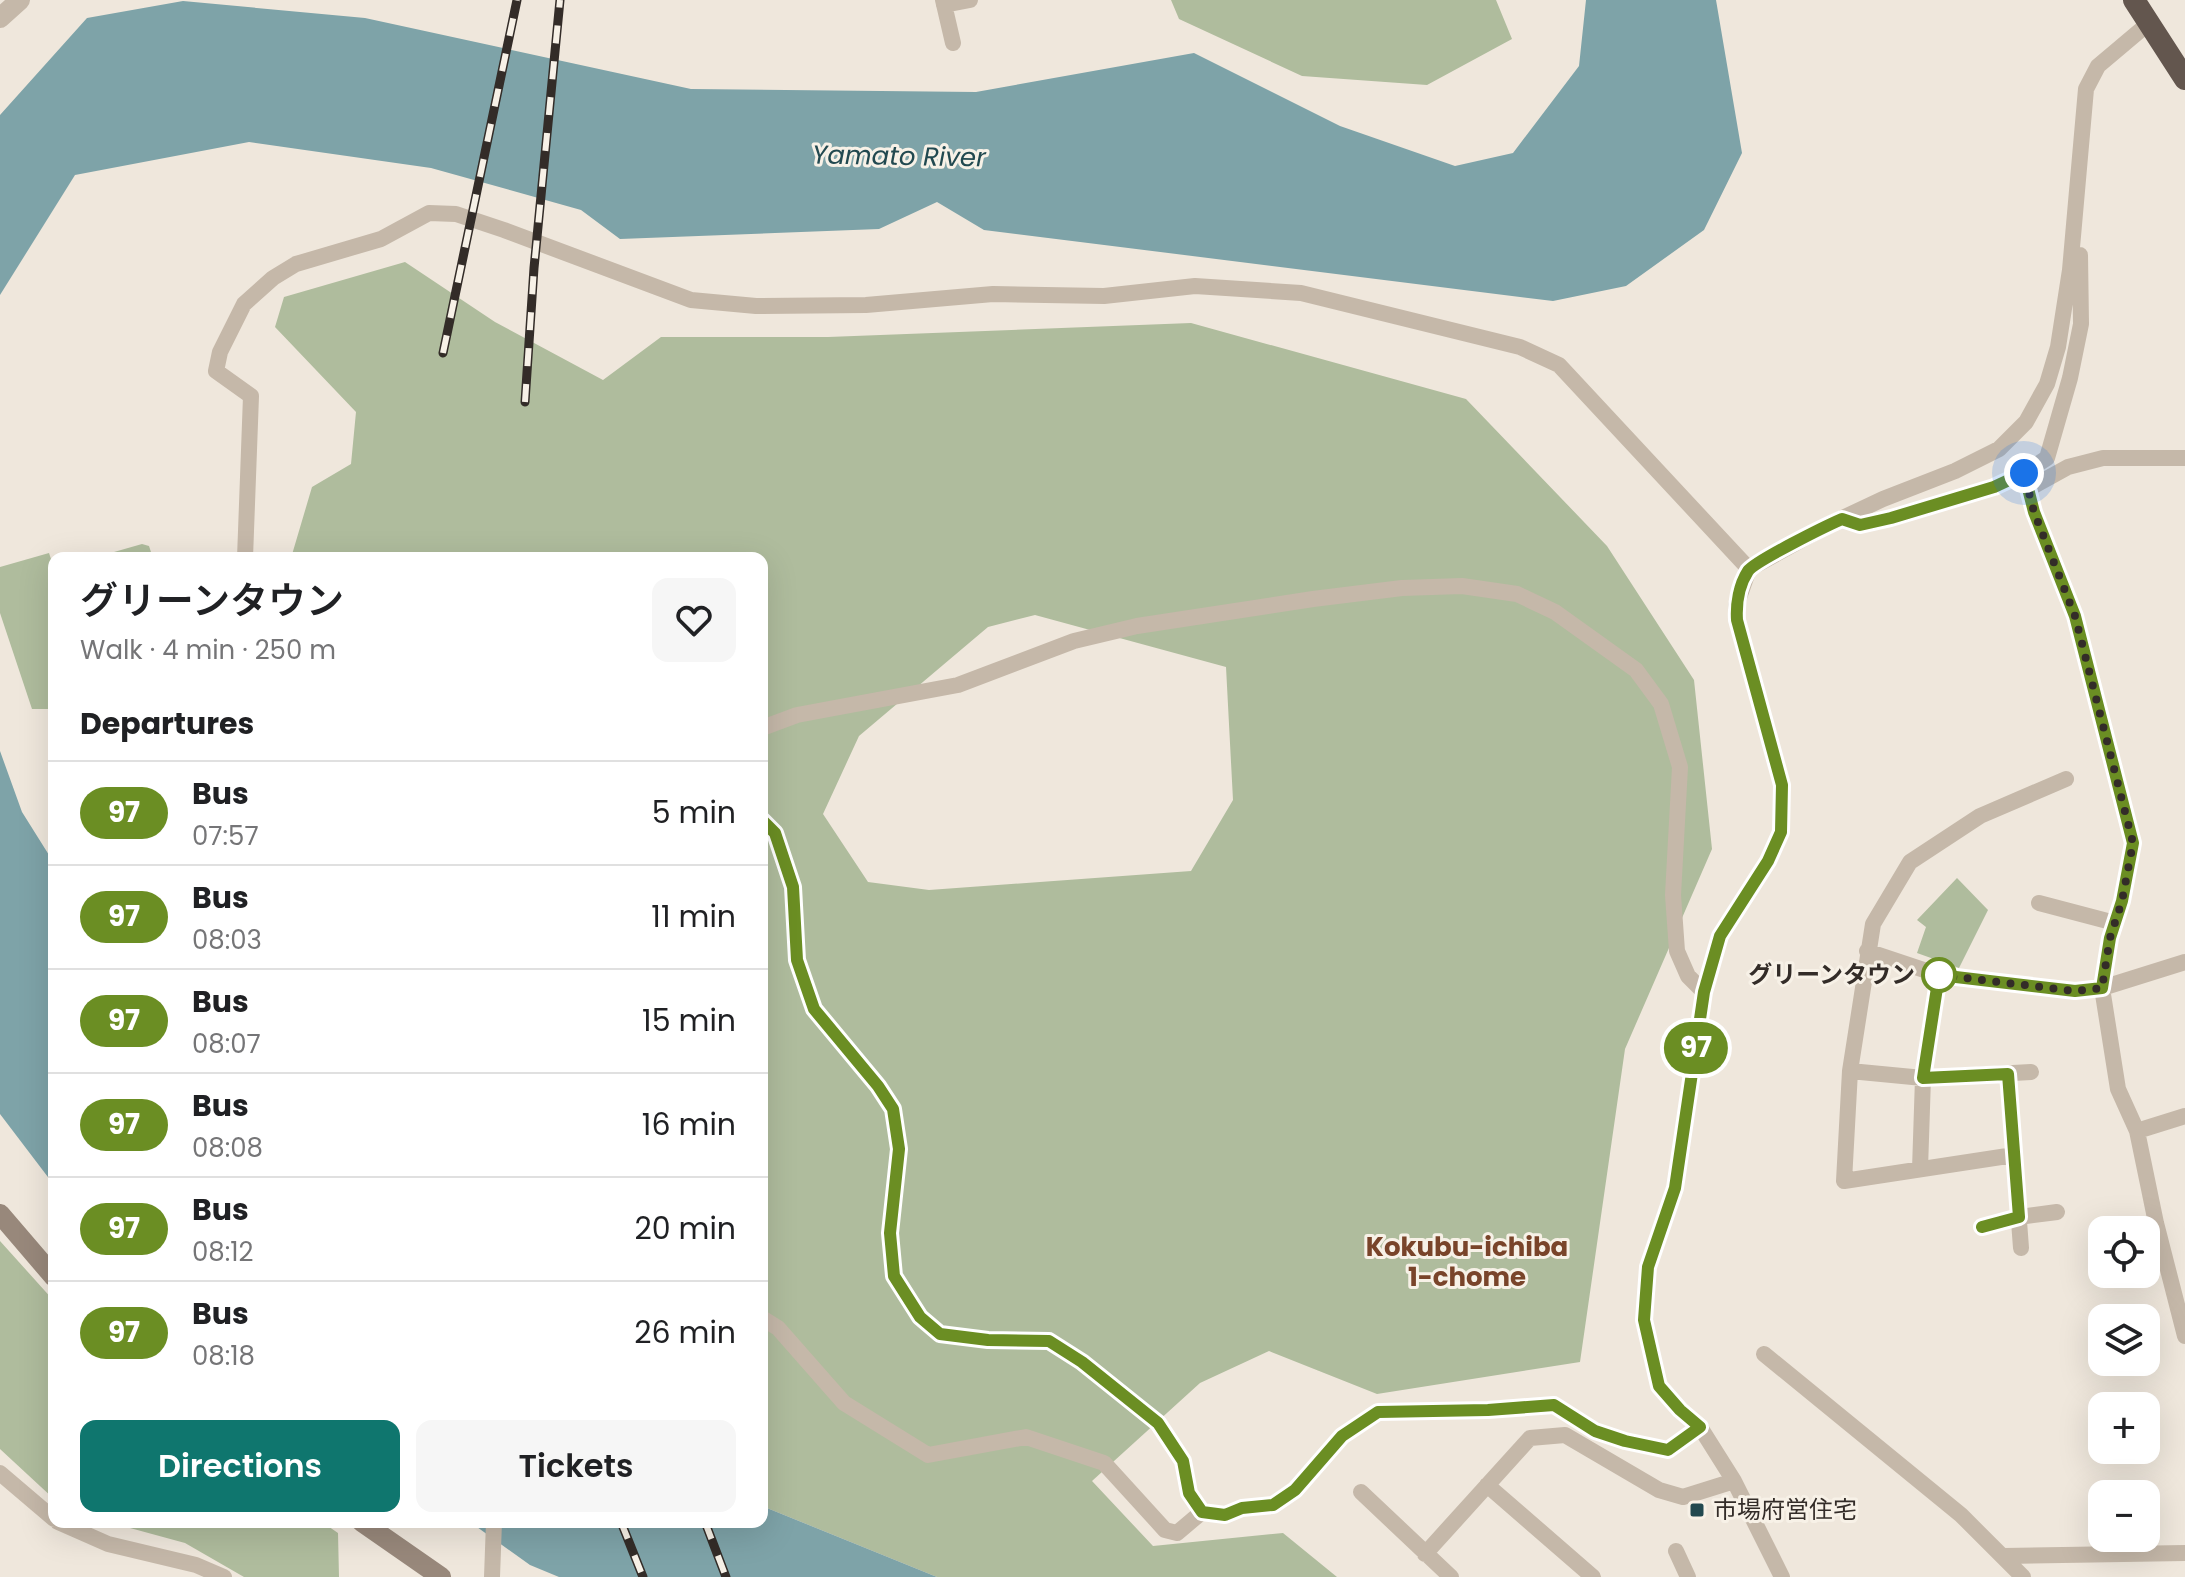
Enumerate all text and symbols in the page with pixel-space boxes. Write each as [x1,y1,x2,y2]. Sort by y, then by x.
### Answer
water label: Yamato River [812,136,987,176]
your location [2004,453,2044,493]
text: グリーンタウン [80,574,344,627]
button: heart [652,578,736,662]
text: Walk · 4 min · 250 m [80,632,336,668]
text: Departures [80,702,254,745]
text: Bus [192,772,249,815]
text: 5 min [652,791,736,834]
text: 97 [108,793,140,832]
text: 07:57 [192,818,259,854]
text: Bus [192,876,249,919]
text: 11 min [651,895,736,938]
text: 97 [108,897,140,936]
text: 08:03 [192,922,262,958]
place label: グリーンタウン [1748,958,1915,991]
marker: グリーンタウン [1922,958,1956,992]
text: Bus [192,980,249,1023]
text: 15 min [642,999,736,1042]
text: 97 [108,1001,140,1040]
line badge: 97 [1660,1022,1732,1074]
text: 08:07 [192,1026,261,1062]
text: 97 [1680,1028,1712,1067]
text: Bus [192,1084,249,1127]
text: 16 min [642,1103,736,1146]
text: 97 [108,1105,140,1144]
text: 08:08 [192,1130,263,1166]
text: Bus [192,1188,249,1231]
text: 20 min [634,1207,736,1250]
text: 97 [108,1209,140,1248]
map controls [2088,1216,2160,1552]
button: locate [2088,1216,2160,1288]
district label: Kokubu-ichiba 1-chome [1366,1229,1568,1295]
text: 08:12 [192,1234,254,1270]
text: Bus [192,1292,249,1335]
button: layers [2088,1304,2160,1376]
text: 26 min [634,1311,736,1354]
text: 97 [108,1313,140,1352]
text: 08:18 [192,1338,255,1374]
button: + [2088,1392,2160,1464]
button: Directions [80,1420,400,1512]
button: Tickets [416,1420,736,1512]
button: − [2088,1480,2160,1552]
place label: 市場府営住宅 [1713,1493,1857,1526]
marker: 市場府営住宅 [1688,1501,1706,1519]

